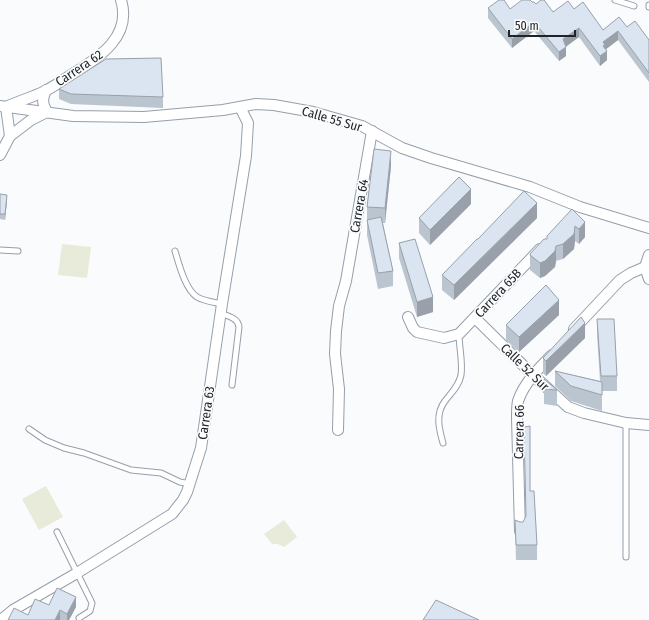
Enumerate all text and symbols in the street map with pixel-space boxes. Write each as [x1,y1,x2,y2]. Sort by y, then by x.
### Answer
scale bar [509,12,575,38]
text: 50 m [515,19,539,33]
street label: Carrera 62 [53,47,106,89]
street label: Calle 55 Sur [300,103,364,135]
street label: Carrera 64 [347,178,371,234]
street label: Carrera 65B [472,266,524,320]
street label: Calle 52 Sur [498,340,553,394]
street label: Carrera 63 [195,385,217,441]
street label: Carrera 66 [511,405,527,459]

